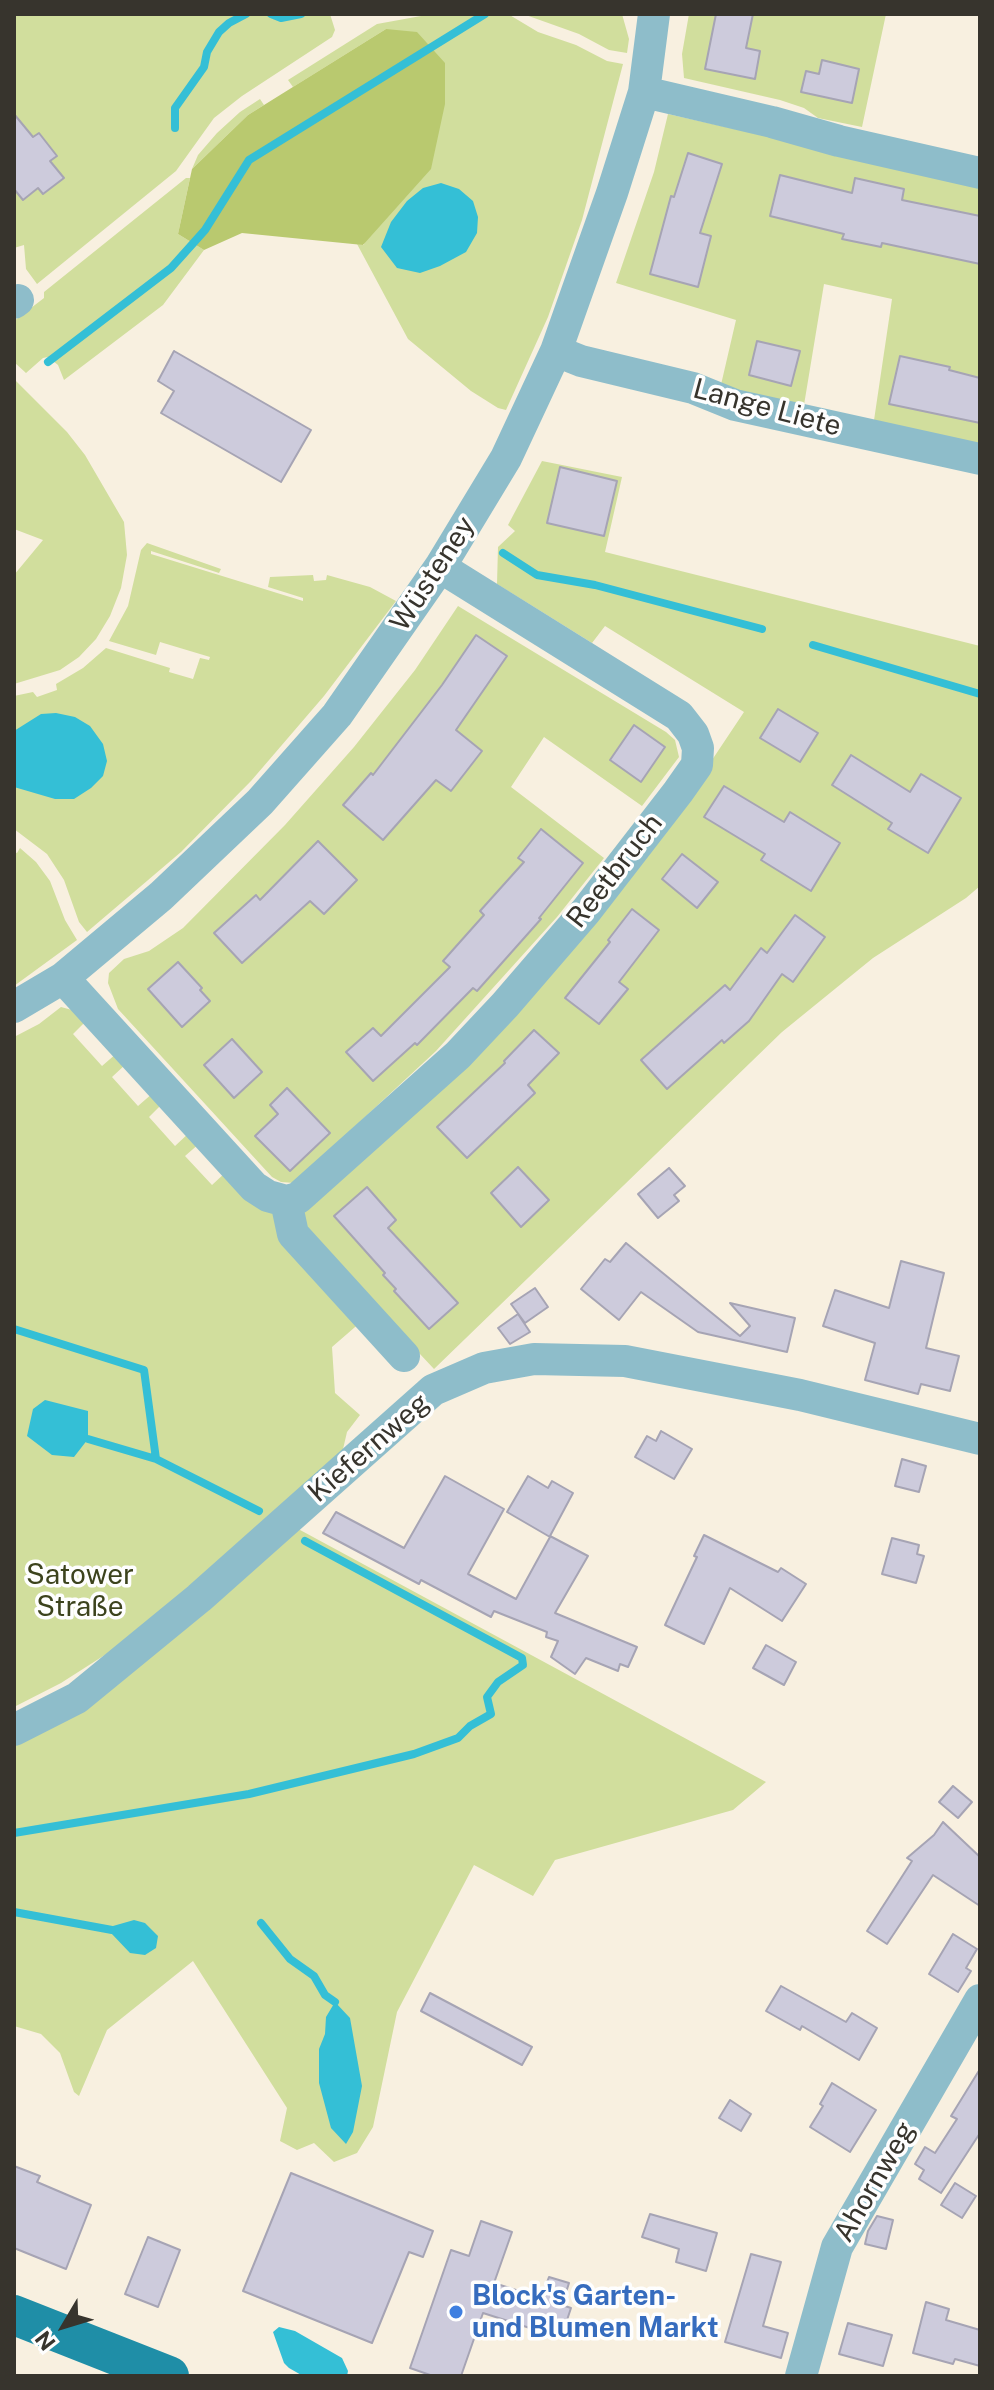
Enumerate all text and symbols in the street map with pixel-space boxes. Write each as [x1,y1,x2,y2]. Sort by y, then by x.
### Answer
street label: Lange Liete [689,372,845,444]
street label: Wüsteney [384,510,482,638]
street label: Reetbruch [560,807,670,935]
street label: Kiefernweg [302,1386,436,1510]
park label: Satower Straße [26,1558,134,1624]
street label: Ahornweg [827,2116,923,2248]
place label: Block's Garten- und Blumen Markt [472,2279,719,2345]
north arrow [24,2286,104,2366]
marker: Block's Garten- und Blumen Markt [447,2303,465,2321]
text: N [30,2326,61,2356]

